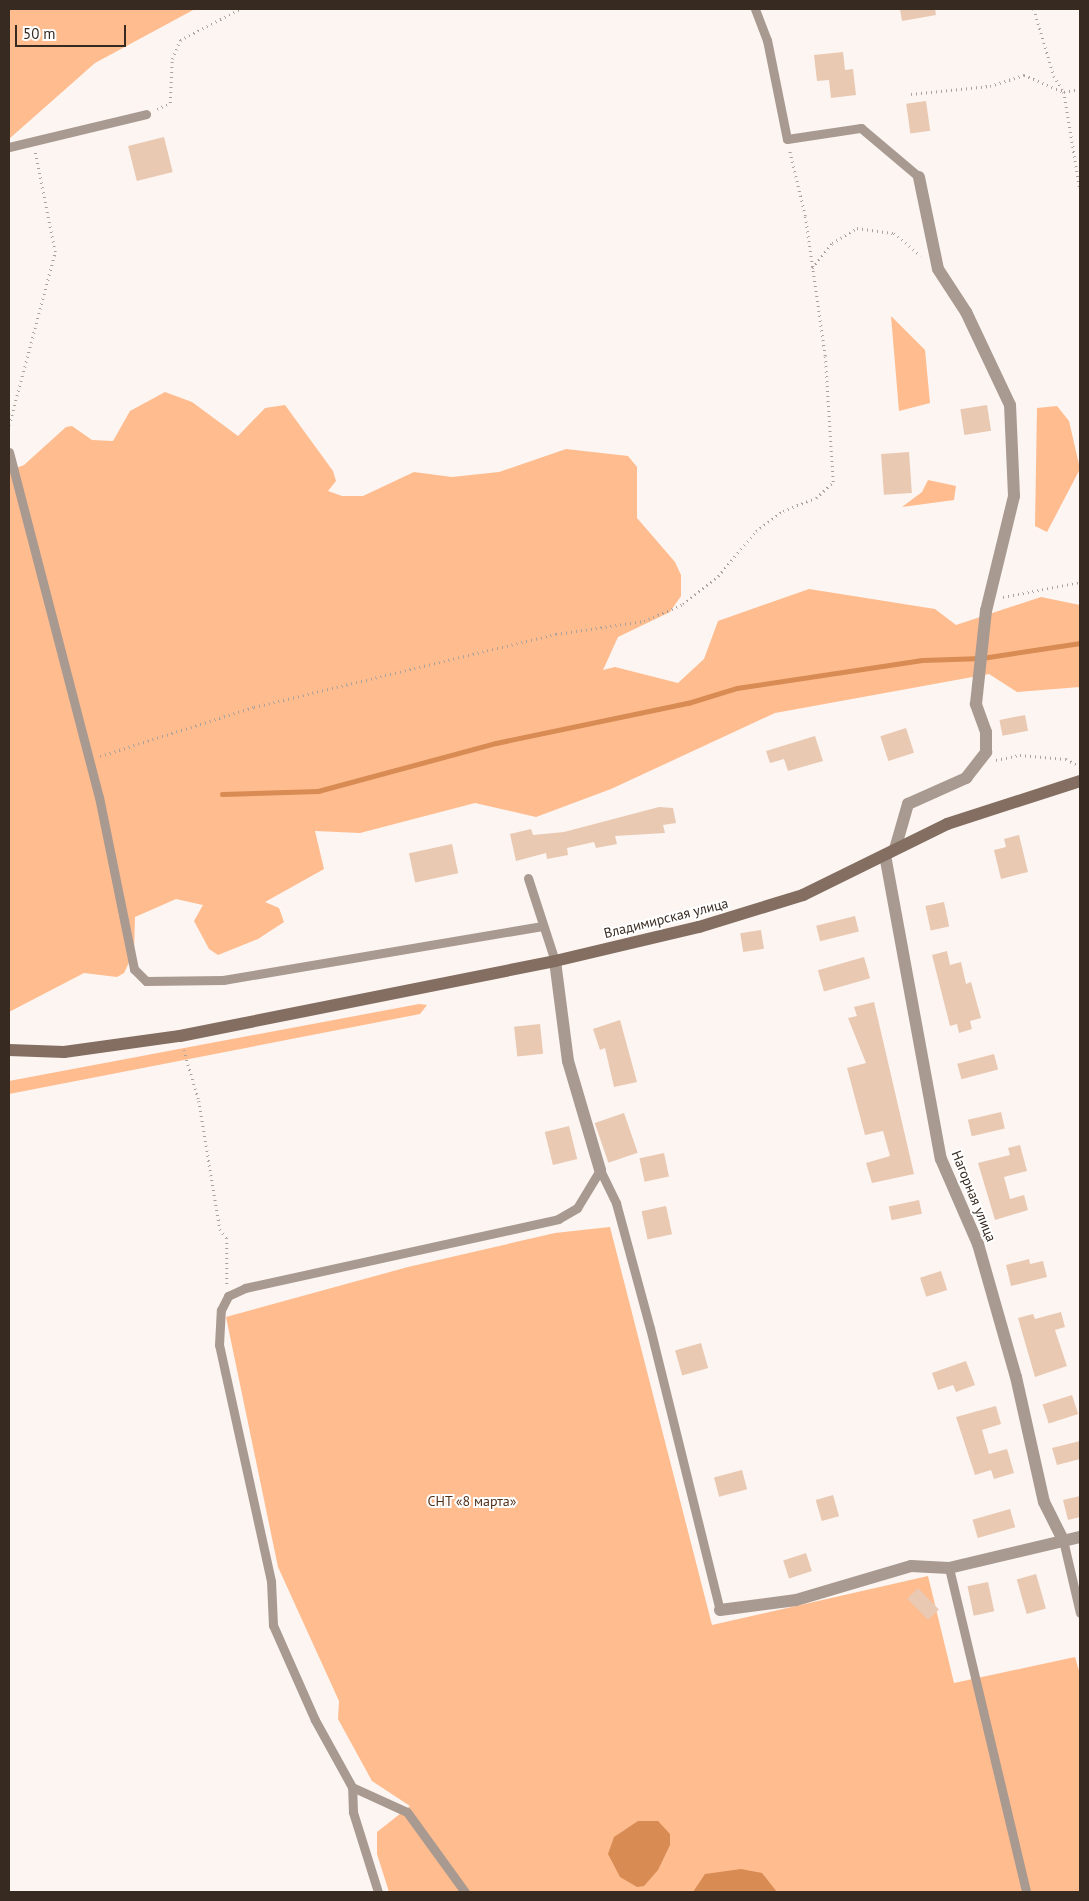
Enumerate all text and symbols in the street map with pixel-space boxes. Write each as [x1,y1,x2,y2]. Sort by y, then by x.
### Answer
scale bar [18,15,129,47]
text: 50 m [23,24,56,43]
street label: Владимирская улица [602,894,730,942]
street label: Нагорная улица [948,1148,1000,1244]
park label: СНТ «8 марта» [427,1493,517,1509]

